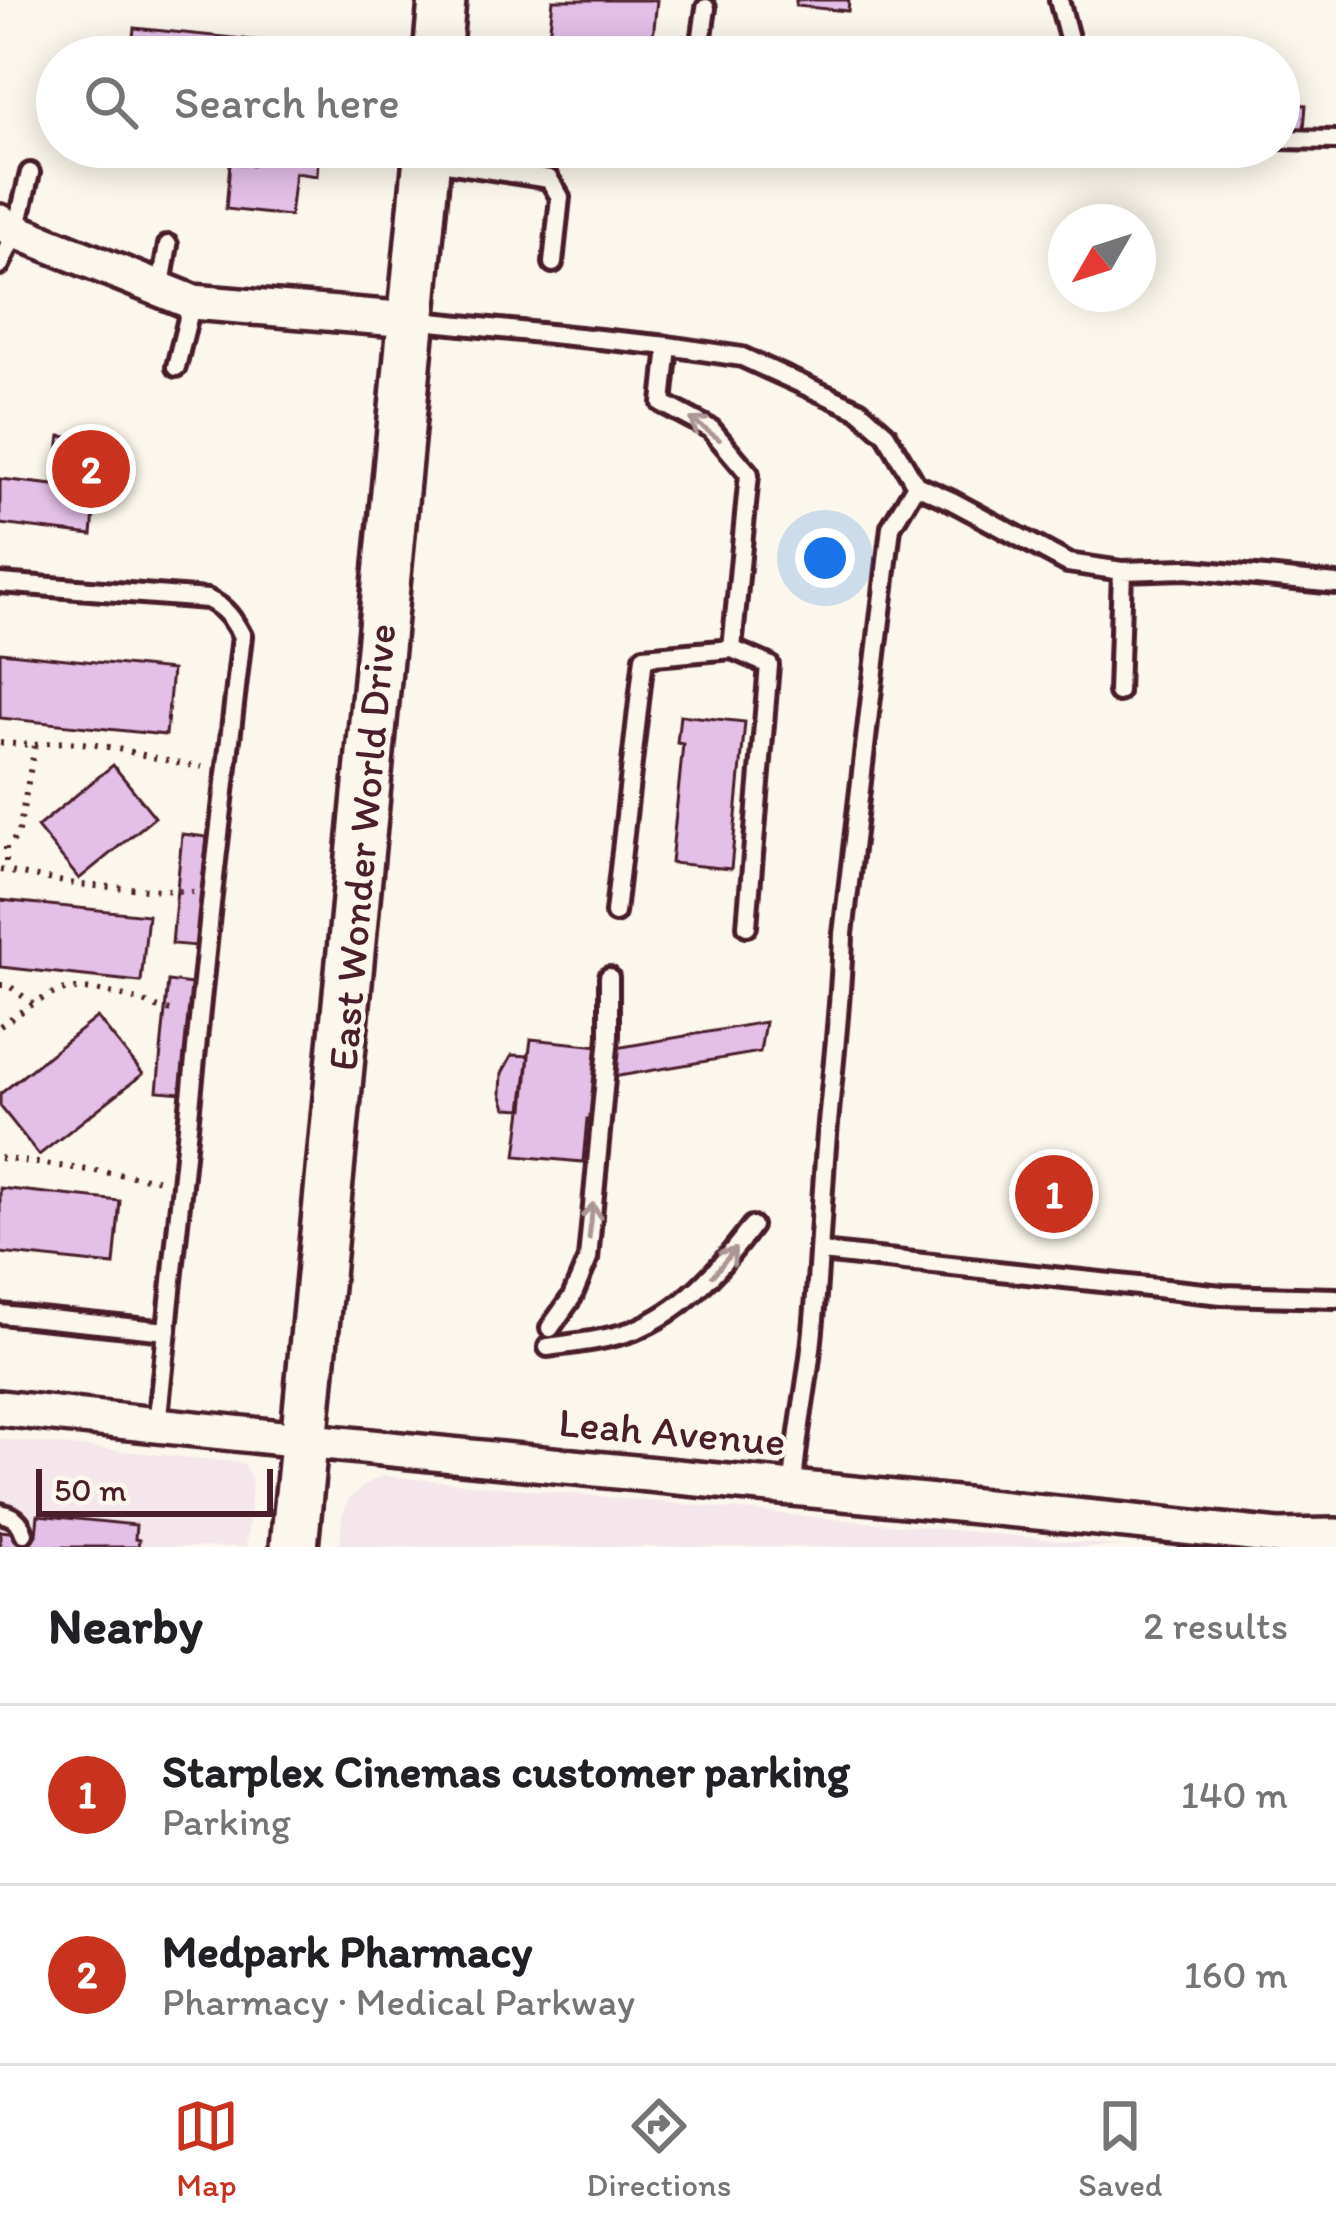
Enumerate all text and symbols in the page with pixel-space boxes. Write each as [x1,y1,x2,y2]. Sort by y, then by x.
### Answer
search box [36,36,1300,168]
icon: search [78,69,144,135]
text: Search here [174,75,400,129]
north arrow [1048,204,1156,312]
one-way arrow [690,417,722,442]
pin: 2 [52,424,130,514]
your location [795,528,855,588]
street label: East Wonder World Drive [317,621,406,1073]
pin: 1 [1015,1149,1093,1239]
one-way arrow [580,1202,603,1241]
one-way arrow [709,1247,737,1278]
street label: Leah Avenue [556,1396,788,1467]
scale bar [36,1463,273,1516]
text: 50 m [54,1470,127,1509]
text: Nearby [48,1595,203,1656]
text: 2 results [1143,1602,1288,1649]
text: Starplex Cinemas customer parking [162,1744,850,1798]
text: 1 [78,1771,96,1818]
text: 140 m [1181,1771,1288,1818]
text: Parking [162,1798,291,1845]
text: Medpark Pharmacy [162,1924,532,1978]
text: 2 [77,1951,97,1998]
text: 160 m [1184,1951,1288,1998]
text: Pharmacy · Medical Parkway [162,1978,635,2025]
tab: Map [173,2093,239,2204]
tab: Directions [586,2093,731,2204]
tab: Saved [1078,2093,1163,2204]

